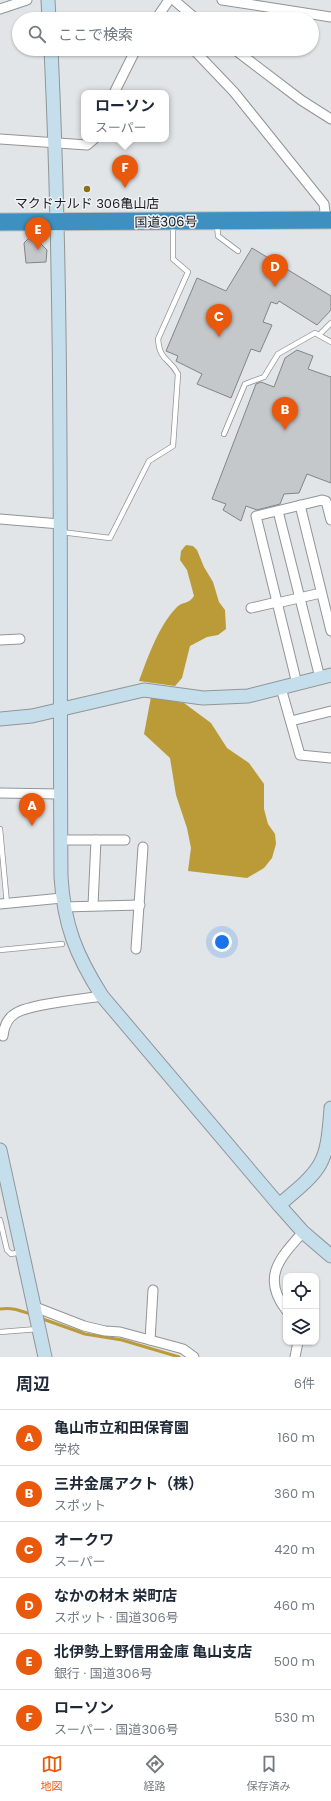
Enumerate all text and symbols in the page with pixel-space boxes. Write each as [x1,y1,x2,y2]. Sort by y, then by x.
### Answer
search box [12,12,319,56]
icon: search [26,23,48,45]
text: ここで検索 [58,24,133,45]
popup [81,90,169,142]
text: ローソン [95,95,155,116]
text: スーパー [95,118,147,137]
pin: F [112,155,138,188]
marker: マクドナルド 306亀山店 [82,184,92,194]
place label: マクドナルド 306亀山店 [15,194,159,213]
street label: 国道306号 [134,212,198,232]
pin: E [25,217,51,250]
pin: D [262,254,288,287]
pin: C [206,304,232,337]
pin: B [272,397,298,430]
pin: A [19,793,45,826]
your location [212,932,232,952]
map controls [283,1273,319,1345]
button: locate [283,1273,319,1309]
button: layers [283,1309,319,1345]
text: 周辺 [16,1372,50,1396]
text: 6件 [294,1374,315,1393]
text: 亀山市立和田保育園 [54,1417,189,1438]
text: A [24,1428,34,1447]
text: 160 m [278,1428,315,1447]
text: 学校 [54,1440,80,1459]
text: 三井金属アクト（株） [54,1473,203,1494]
text: B [25,1484,33,1503]
text: 360 m [274,1484,315,1503]
text: スポット [54,1496,106,1515]
text: オークワ [54,1529,114,1550]
text: C [24,1540,34,1559]
text: 420 m [274,1540,315,1559]
text: スーパー [54,1552,106,1571]
text: なかの材木 栄町店 [54,1585,177,1606]
text: D [24,1596,34,1615]
text: 460 m [274,1596,315,1615]
text: スポット · 国道306号 [54,1608,179,1627]
text: 北伊勢上野信用金庫 亀山支店 [54,1641,252,1662]
text: E [25,1652,33,1671]
text: 500 m [274,1652,315,1671]
text: 銀行 · 国道306号 [54,1664,153,1683]
text: ローソン [54,1697,114,1718]
text: F [25,1708,33,1727]
text: 530 m [274,1708,315,1727]
text: スーパー · 国道306号 [54,1720,179,1739]
tab: 地図 [41,1753,63,1795]
tab: 経路 [144,1753,166,1795]
tab: 保存済み [247,1753,291,1795]

